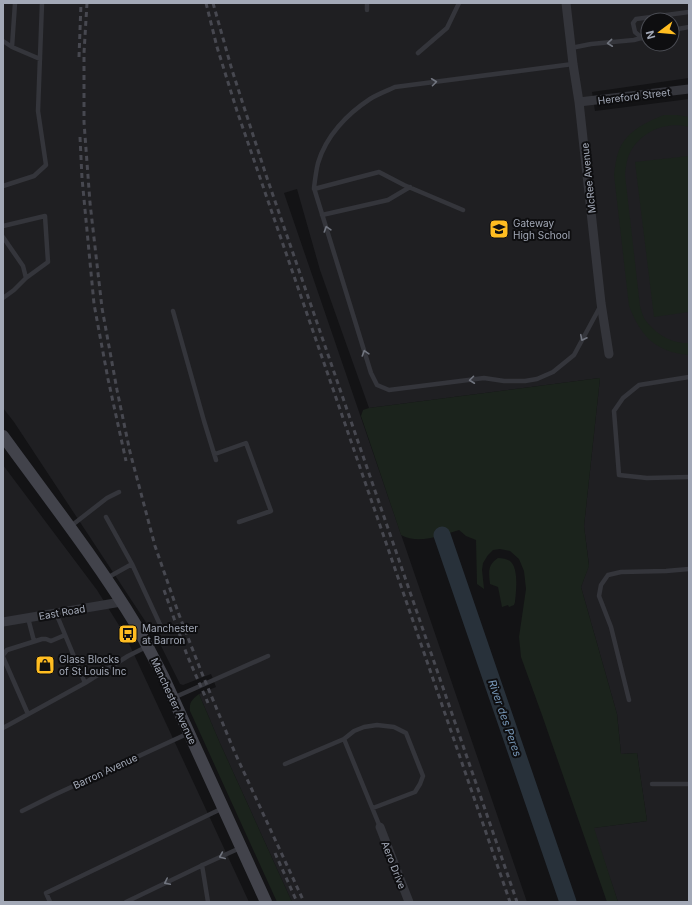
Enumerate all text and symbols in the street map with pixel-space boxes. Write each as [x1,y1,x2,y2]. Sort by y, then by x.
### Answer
north arrow [640,12,680,52]
text: N [643,29,658,41]
one-way arrow [607,38,613,47]
one-way arrow [431,78,437,87]
street label: Hereford Street [597,86,672,106]
street label: McRee Avenue [578,142,598,214]
place label: Gateway High School [513,217,570,241]
school or university icon: Gateway High School [488,218,510,240]
one-way arrow [323,226,332,233]
one-way arrow [580,333,588,341]
one-way arrow [361,350,370,357]
one-way arrow [468,375,475,384]
street label: East Road [38,602,86,622]
place label: Manchester at Barron [142,622,198,646]
bus stop icon: Manchester at Barron [117,623,139,645]
place label: Glass Blocks of St Louis Inc [59,653,127,677]
shop icon: Glass Blocks of St Louis Inc [34,654,56,676]
street label: Manchester Avenue [149,656,199,746]
water label: River des Peres [485,678,525,759]
street label: Barron Avenue [71,751,139,791]
street label: Aero Drive [379,840,409,891]
one-way arrow [218,852,225,860]
one-way arrow [164,877,171,885]

